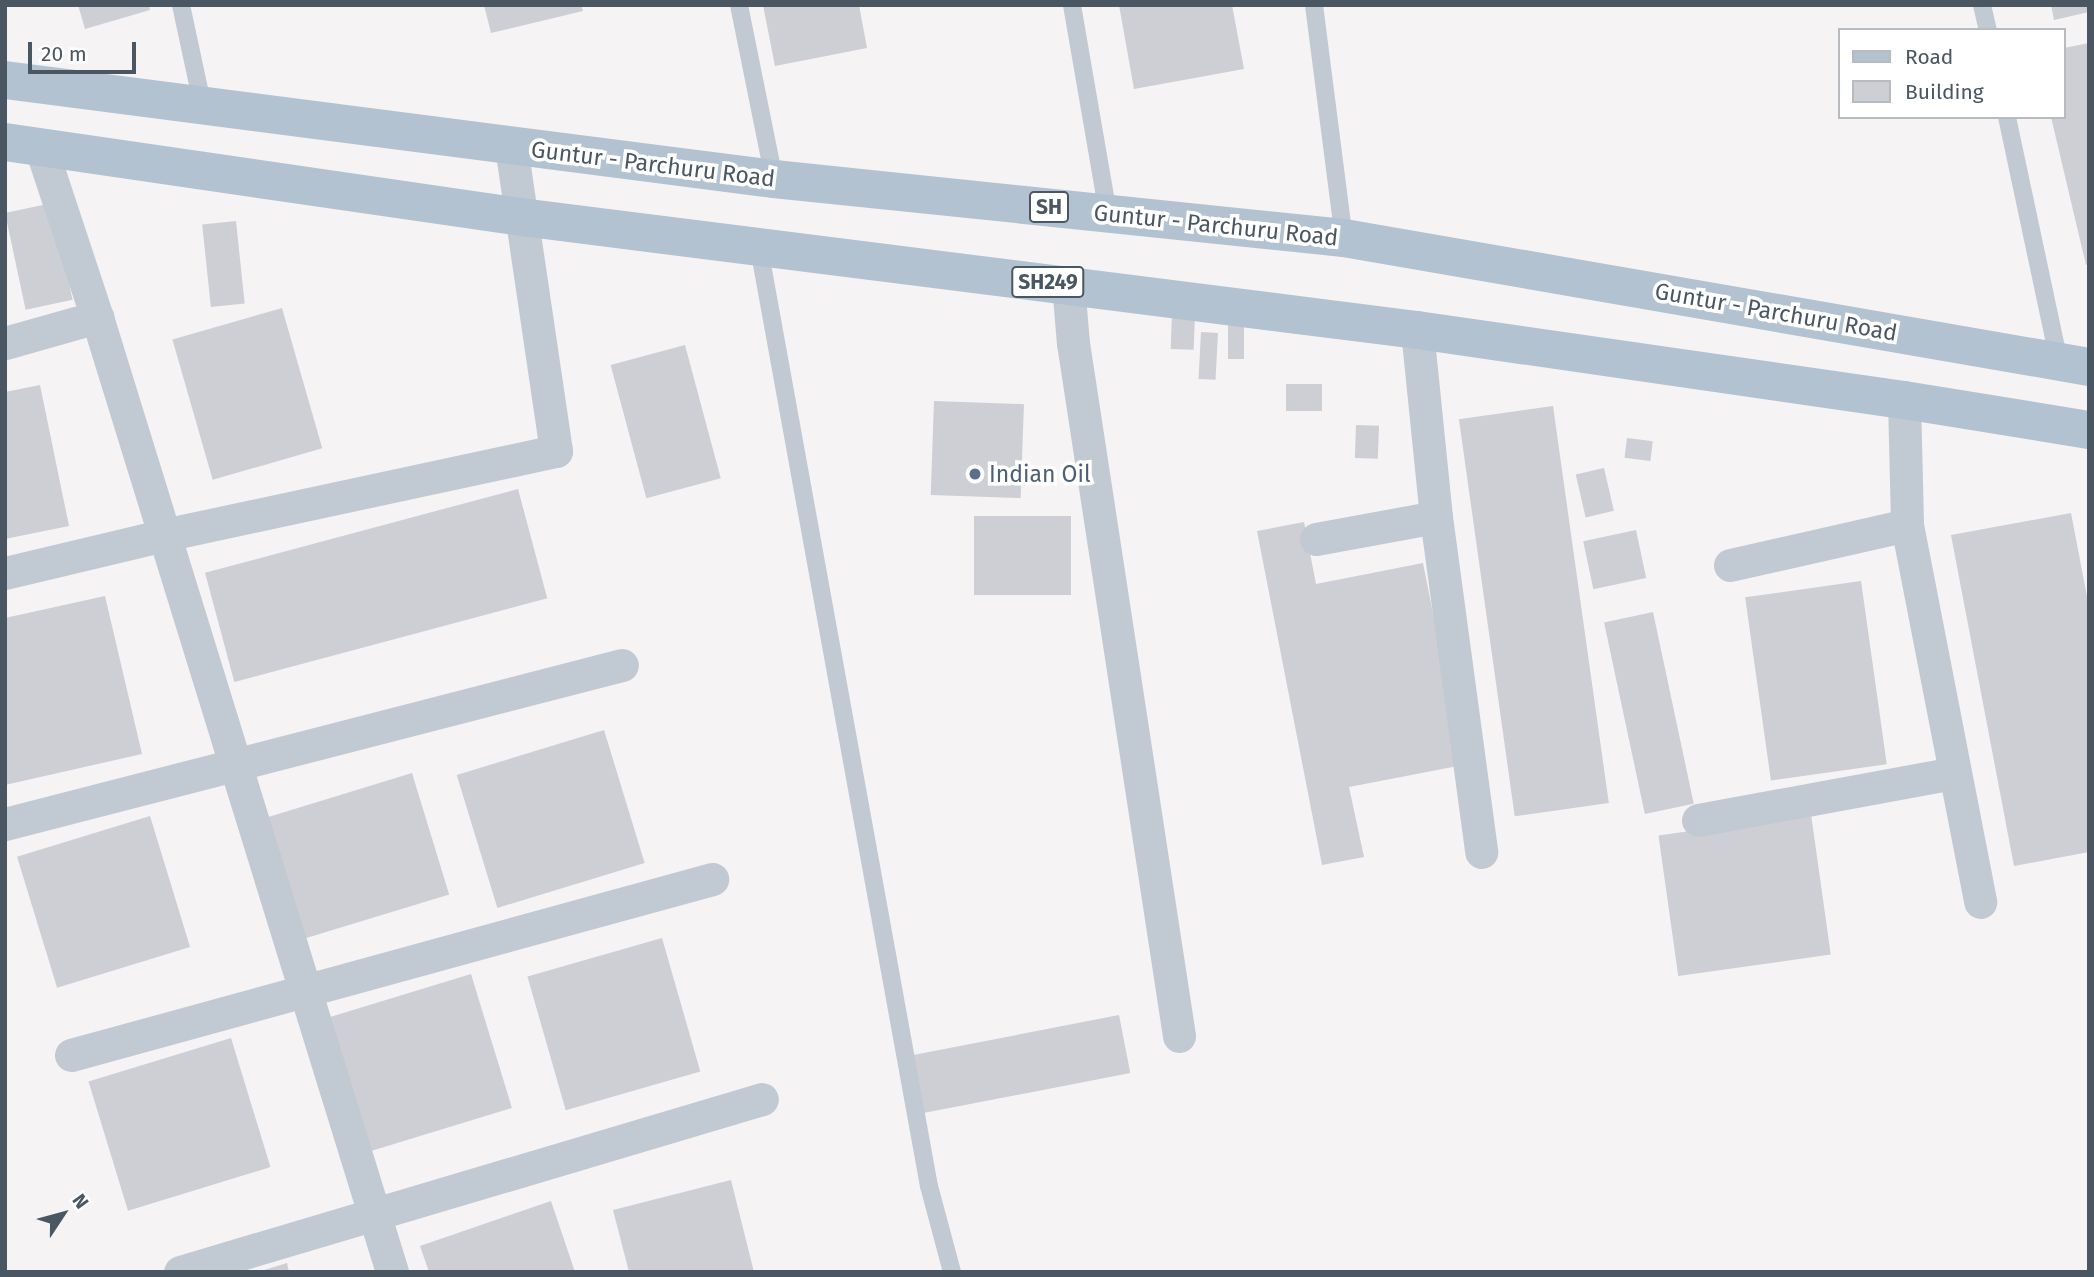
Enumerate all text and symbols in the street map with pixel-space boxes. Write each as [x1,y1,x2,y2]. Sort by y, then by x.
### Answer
scale bar [32,28,140,72]
legend [1839,28,2066,119]
text: 20 m [41,41,87,67]
text: Road [1905,44,1953,70]
text: Building [1905,79,1984,105]
street label: Guntur - Parchuru Road [530,135,776,193]
road number: SH [1028,190,1070,224]
street label: Guntur - Parchuru Road [1093,198,1339,252]
road number: SH249 [1011,264,1085,300]
street label: Guntur - Parchuru Road [1653,277,1899,347]
place label: Indian Oil [989,460,1091,488]
marker: Indian Oil [967,466,983,482]
north arrow [28,1179,98,1249]
text: N [67,1189,93,1213]

